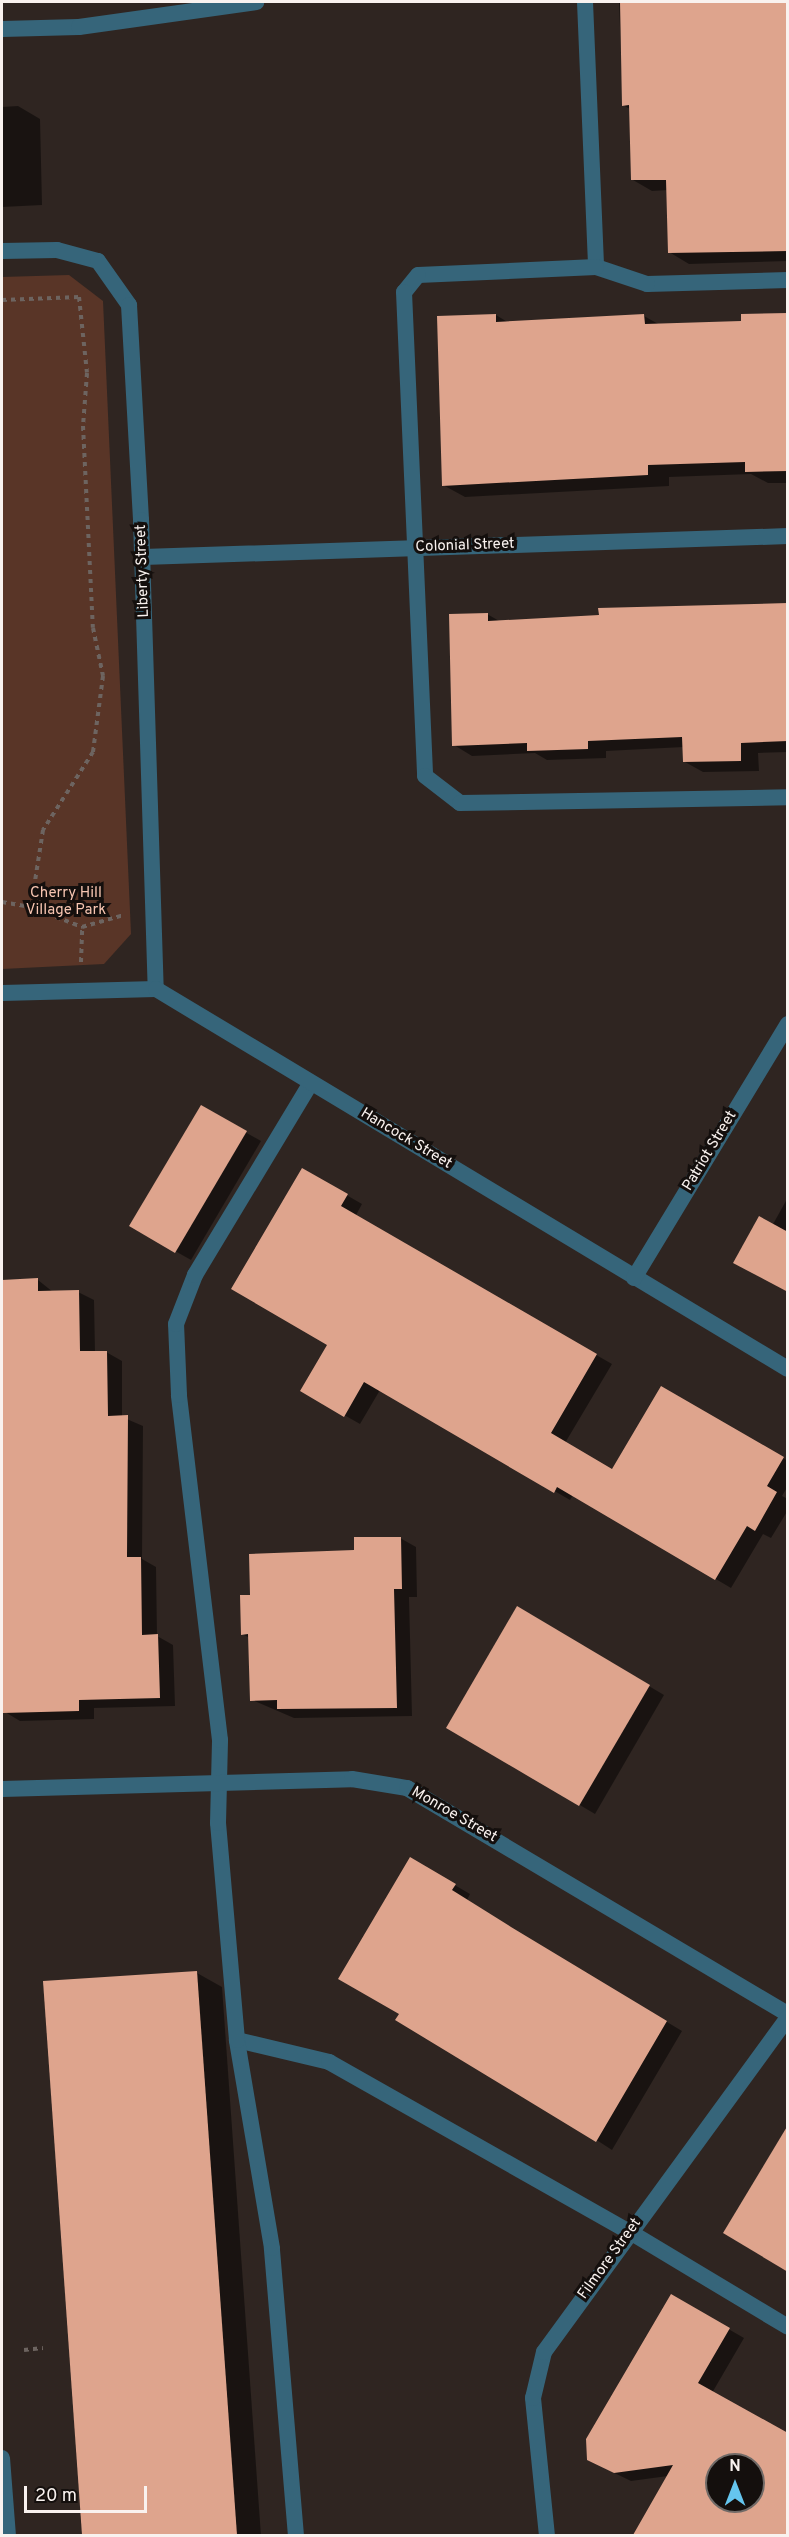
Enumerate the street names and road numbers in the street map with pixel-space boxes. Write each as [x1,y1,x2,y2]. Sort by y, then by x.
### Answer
street label: Liberty Street [132,524,154,618]
street label: Colonial Street [415,535,515,557]
street label: Hancock Street [357,1105,455,1173]
street label: Patriot Street [679,1108,741,1194]
street label: Monroe Street [408,1783,500,1847]
street label: Filmore Street [575,2215,645,2303]

